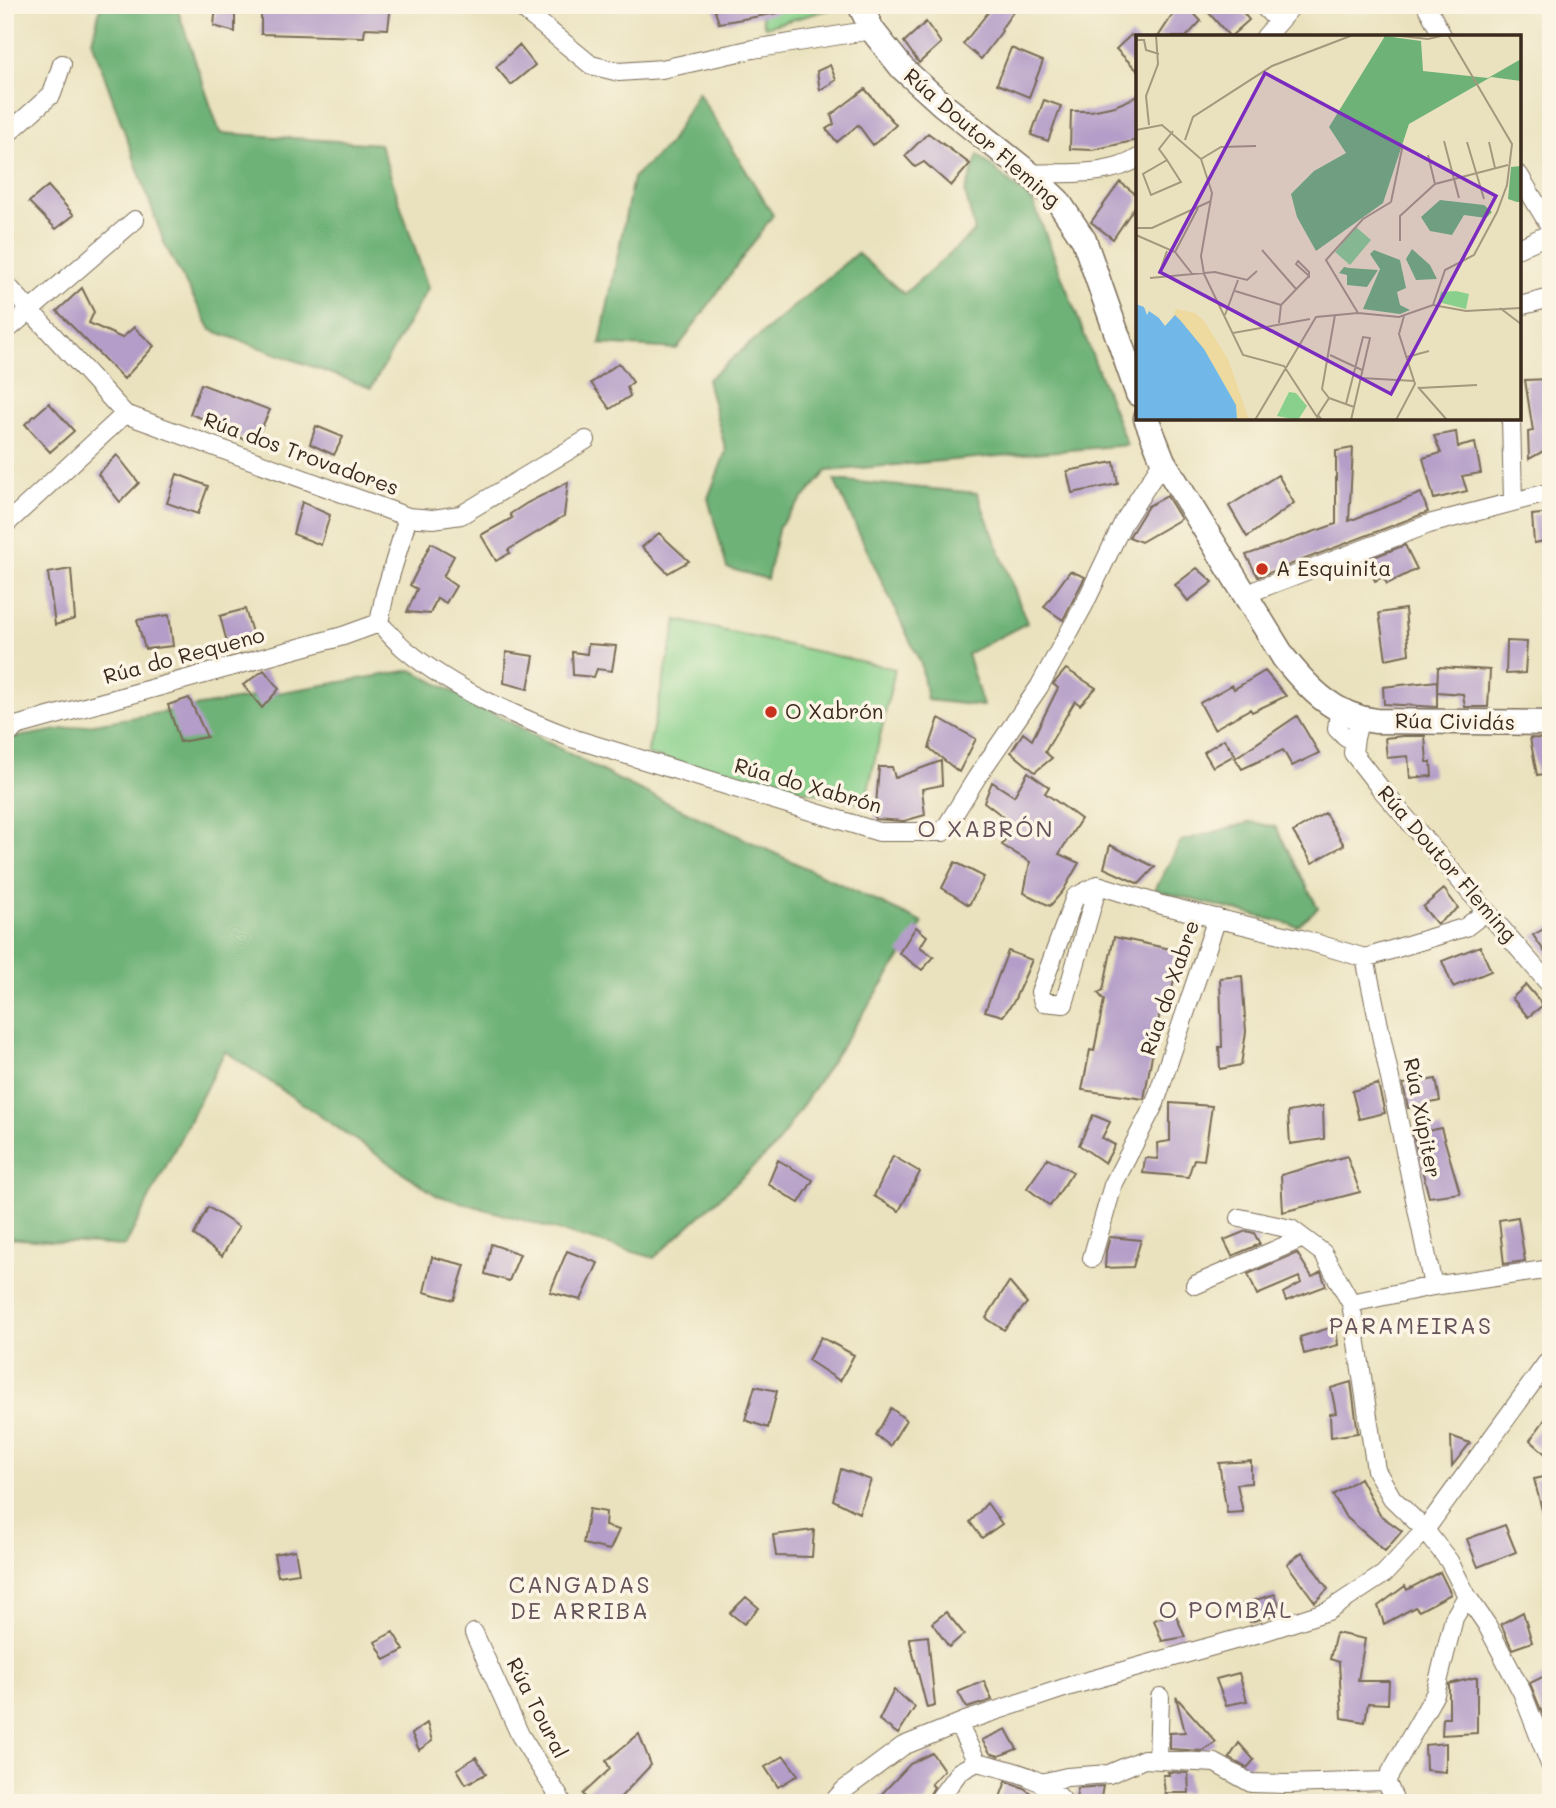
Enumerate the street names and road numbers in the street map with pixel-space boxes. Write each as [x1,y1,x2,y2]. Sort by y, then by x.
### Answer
street label: Rúa Doutor Fleming [899,61,1067,212]
street label: Rúa dos Trovadores [200,405,403,500]
street label: Rúa do Requeno [100,620,267,689]
street label: Rúa Cividás [1395,706,1515,735]
street label: Rúa do Xabrón [732,751,885,819]
street label: Rúa Doutor Fleming [1373,779,1524,947]
street label: Rúa do Xabre [1133,916,1204,1059]
street label: Rúa Xúpiter [1399,1055,1448,1180]
street label: Rúa Toural [501,1652,575,1762]

